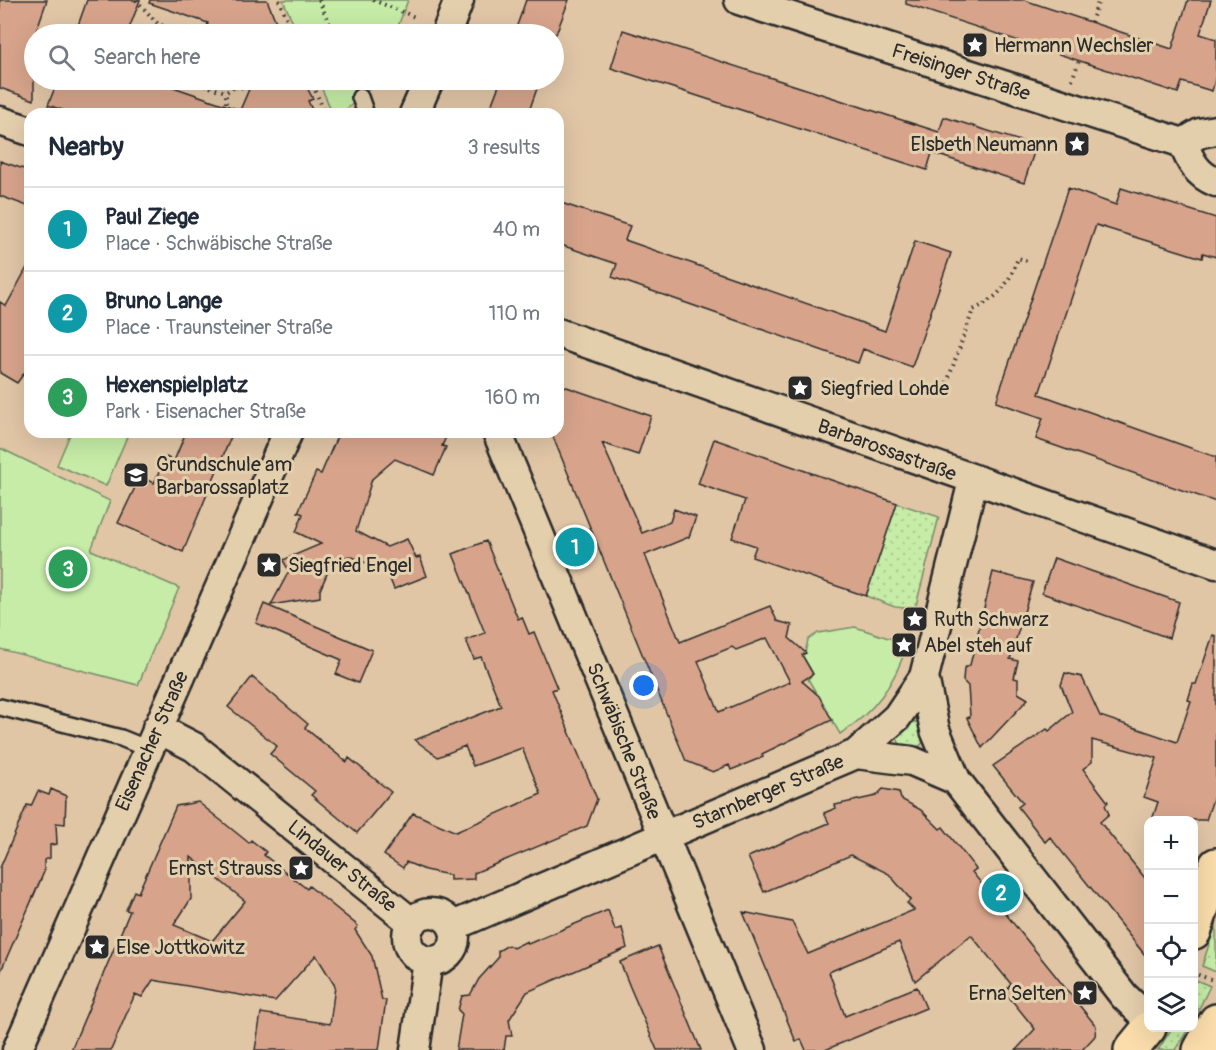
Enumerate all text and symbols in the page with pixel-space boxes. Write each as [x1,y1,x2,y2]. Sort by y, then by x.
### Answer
search box [24,24,564,90]
place icon: Hermann Wechsler [960,30,990,60]
place label: Hermann Wechsler [994,33,1153,58]
street label: Freisinger Straße [889,38,1034,106]
icon: search [45,41,78,74]
text: Search here [93,43,200,71]
place icon: Elsbeth Neumann [1062,129,1092,159]
text: Nearby [48,131,124,163]
place label: Elsbeth Neumann [911,132,1058,157]
text: 3 results [468,135,540,160]
text: Paul Ziege [105,203,199,231]
text: 1 [64,217,71,242]
text: 40 m [493,217,540,242]
text: Place · Schwäbische Straße [105,231,332,256]
text: Bruno Lange [105,287,222,315]
text: 2 [62,301,73,326]
text: 110 m [489,301,540,326]
text: Place · Traunsteiner Straße [105,315,333,340]
text: Hexenspielplatz [105,371,248,399]
place icon: Siegfried Lohde [785,373,815,403]
place label: Siegfried Lohde [820,376,949,401]
text: 3 [62,385,73,410]
text: 160 m [485,385,540,410]
text: Park · Eisenacher Straße [105,399,306,424]
street label: Barbarossastraße [814,413,960,487]
place label: Grundschule am Barbarossaplatz [156,452,292,500]
school or university icon: Grundschule am Barbarossaplatz [121,460,151,490]
pin: 1 [556,524,594,570]
pin: 3 [48,546,88,592]
place icon: Siegfried Engel [254,550,284,580]
place label: Siegfried Engel [288,553,412,578]
place icon: Ruth Schwarz [900,604,930,634]
place label: Ruth Schwarz [934,607,1049,632]
place icon: Abel steh auf [889,630,919,660]
place label: Abel steh auf [924,633,1033,658]
street label: Schwäbische Straße [581,659,667,823]
street label: Eisenacher Straße [110,667,194,815]
your location [629,671,658,700]
street label: Starnberger Straße [688,749,848,835]
street label: Lindauer Straße [282,814,402,918]
map controls [1144,816,1198,1032]
button: + [1144,816,1198,870]
place icon: Ernst Strauss [286,853,316,883]
place label: Ernst Strauss [169,856,282,881]
pin: 2 [982,870,1020,916]
button: − [1144,870,1198,924]
button: locate [1144,924,1198,978]
place icon: Else Jottkowitz [82,932,112,962]
place label: Else Jottkowitz [116,935,245,960]
place icon: Erna Selten [1070,978,1100,1008]
button: layers [1144,978,1198,1032]
place label: Erna Selten [968,981,1066,1006]

